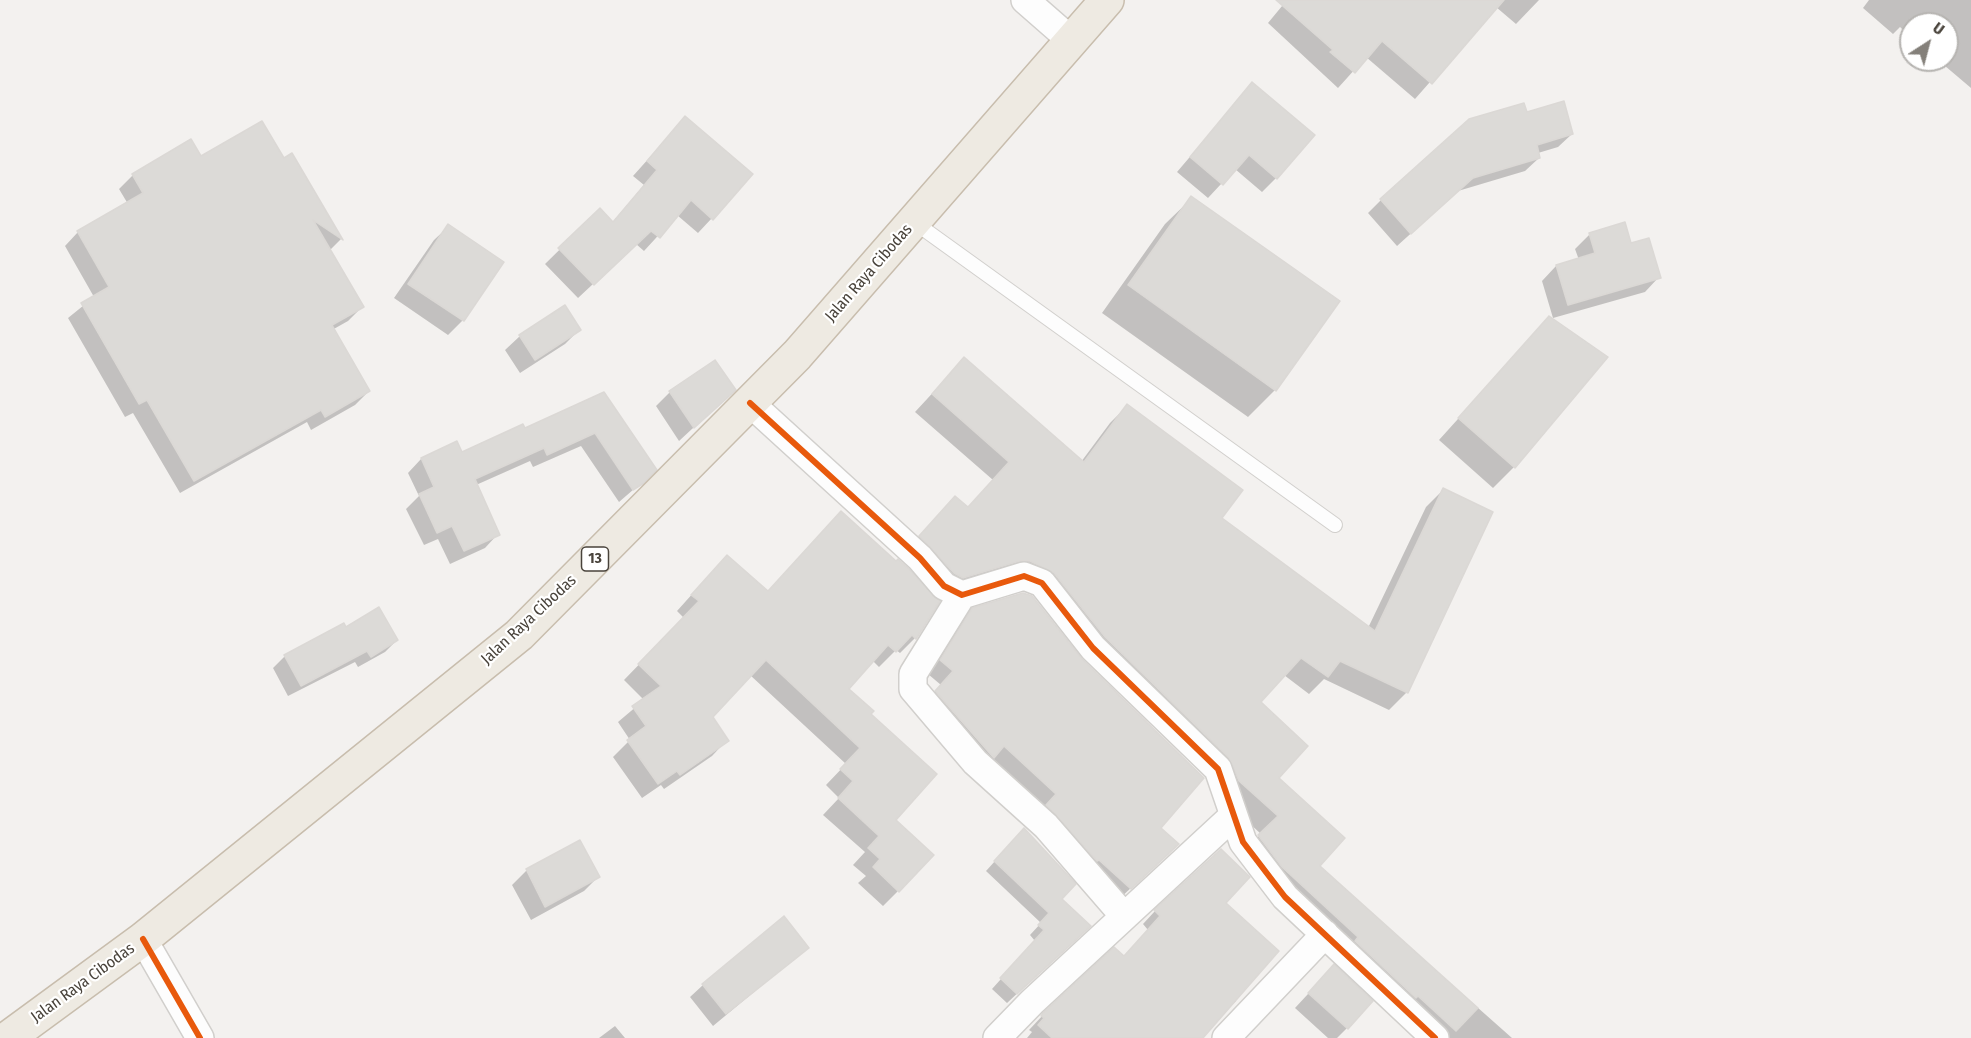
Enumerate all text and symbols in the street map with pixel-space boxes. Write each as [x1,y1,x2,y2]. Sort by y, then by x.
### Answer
north arrow [1899,12,1959,72]
text: U [1929,18,1948,39]
street label: Jalan Raya Cibodas [821,220,917,326]
road number: 13 [582,547,608,571]
street label: Jalan Raya Cibodas [477,571,581,669]
street label: Jalan Raya Cibodas [28,939,138,1027]

